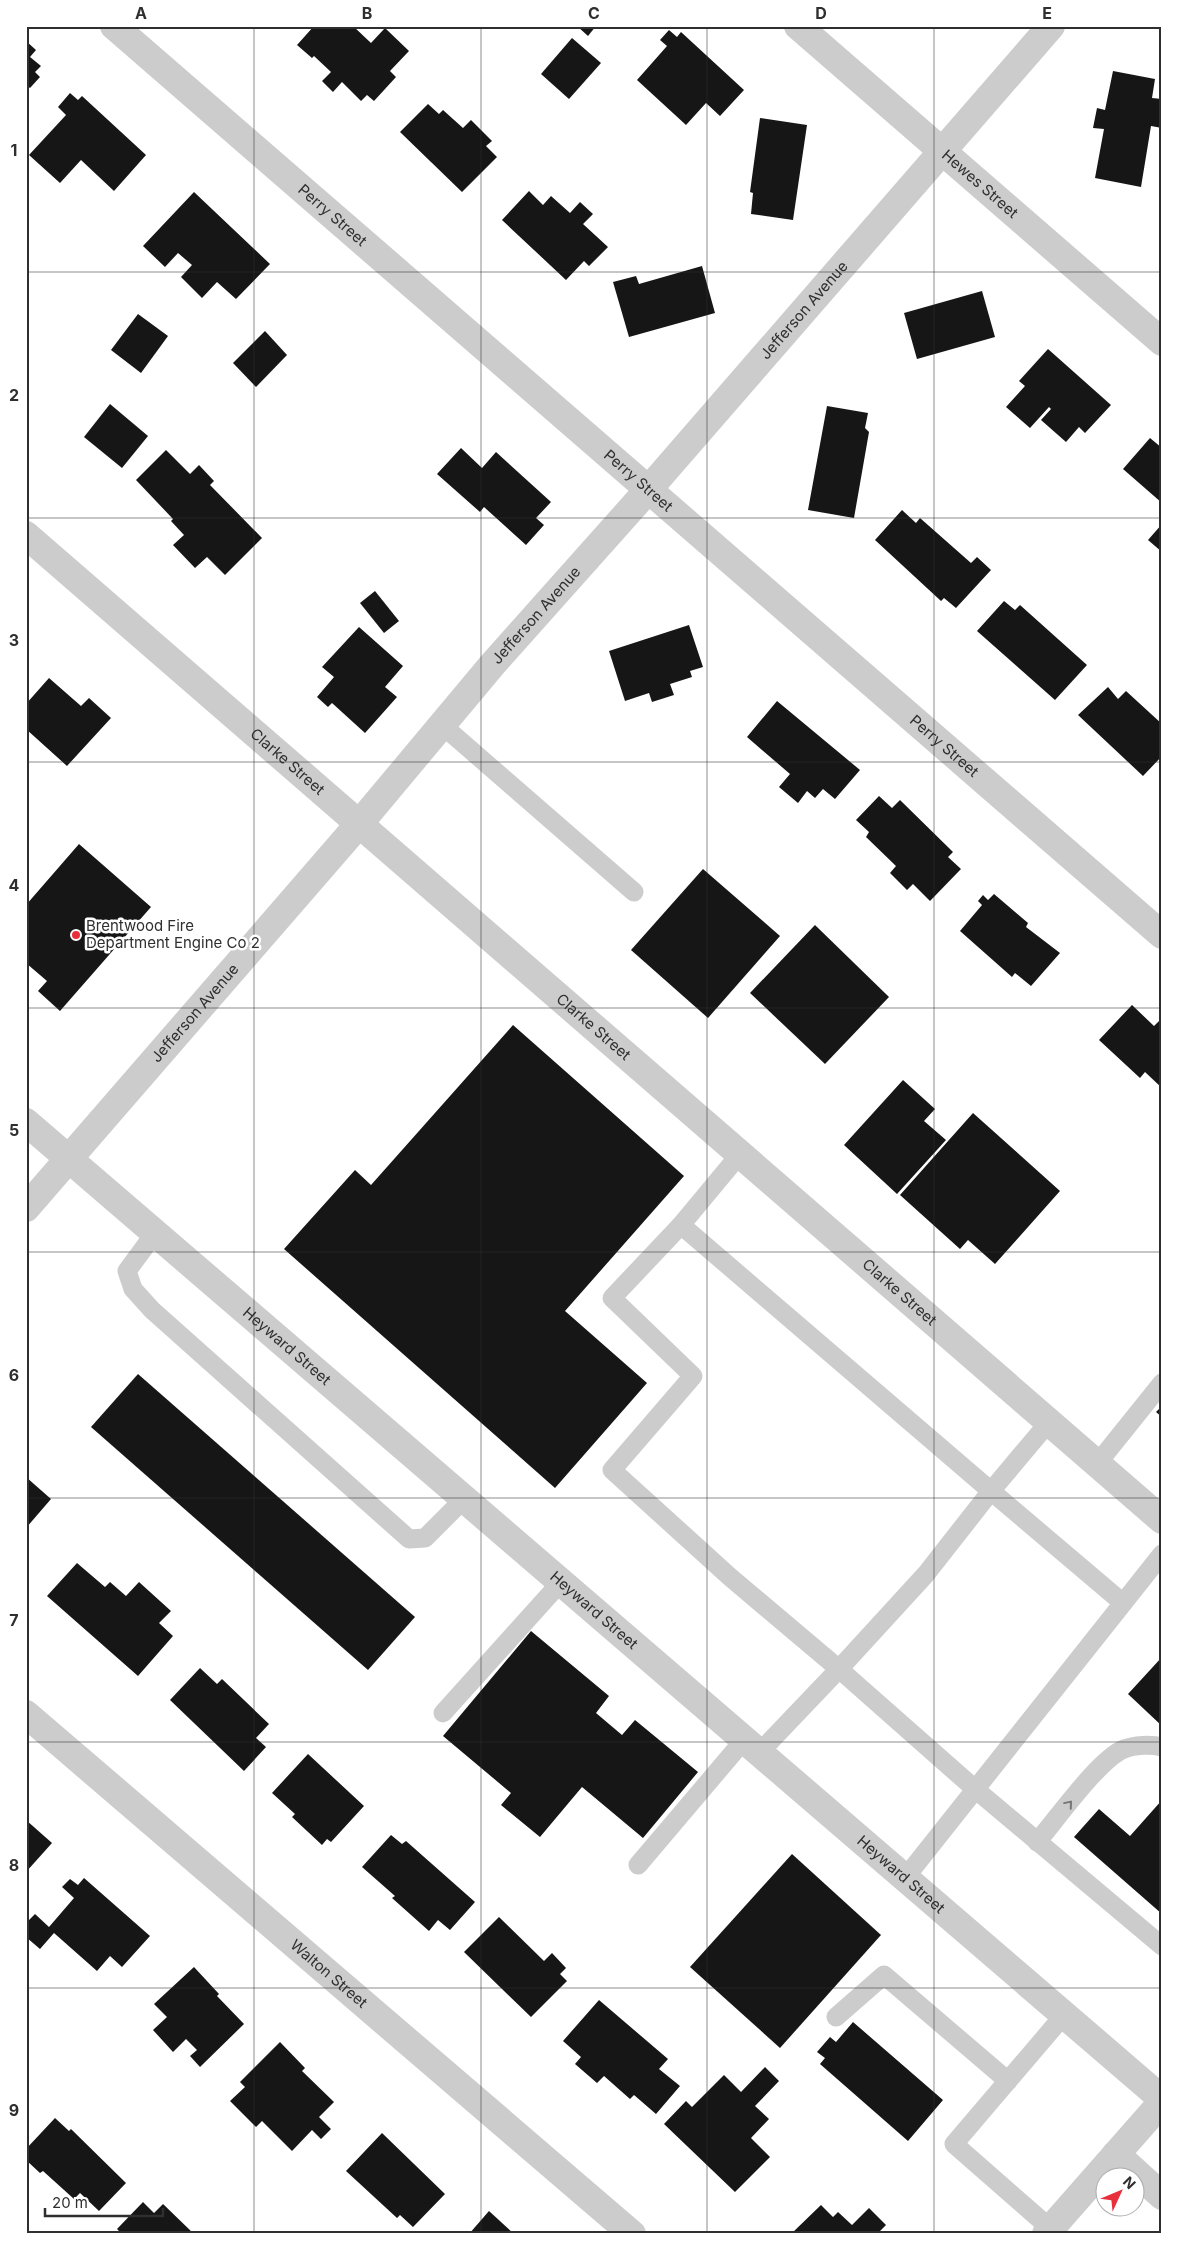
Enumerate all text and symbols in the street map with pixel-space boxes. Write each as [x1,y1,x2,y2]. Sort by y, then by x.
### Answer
text: A [135,3,147,23]
text: B [362,3,372,23]
text: C [588,3,600,23]
text: D [815,3,827,23]
text: E [1042,3,1052,23]
text: 1 [11,140,17,160]
street label: Hewes Street [938,145,1022,222]
street label: Perry Street [294,180,371,250]
street label: Jefferson Avenue [756,257,852,363]
text: 2 [9,385,19,405]
street label: Perry Street [600,445,677,515]
street label: Jefferson Avenue [487,562,584,668]
text: 3 [9,630,19,650]
street label: Perry Street [906,711,983,781]
street label: Clarke Street [247,724,329,799]
text: 4 [9,875,20,895]
place label: Brentwood Fire Department Engine Co 2 [86,916,260,952]
marker: Brentwood Fire Department Engine Co 2 [70,929,82,941]
street label: Jefferson Avenue [147,959,243,1066]
street label: Clarke Street [553,989,635,1064]
text: 5 [9,1120,19,1140]
street label: Clarke Street [859,1255,941,1329]
street label: Heyward Street [239,1303,335,1389]
text: 6 [9,1365,19,1385]
street label: Heyward Street [546,1567,642,1653]
text: 7 [9,1610,19,1630]
one-way arrow [1063,1801,1072,1810]
street label: Heyward Street [853,1831,949,1917]
text: 8 [9,1855,19,1875]
street label: Walton Street [287,1935,372,2012]
text: 9 [9,2100,19,2120]
north arrow [1096,2168,1146,2218]
text: N [1120,2173,1140,2192]
scale bar [45,2185,162,2217]
text: 20 m [52,2193,88,2212]

